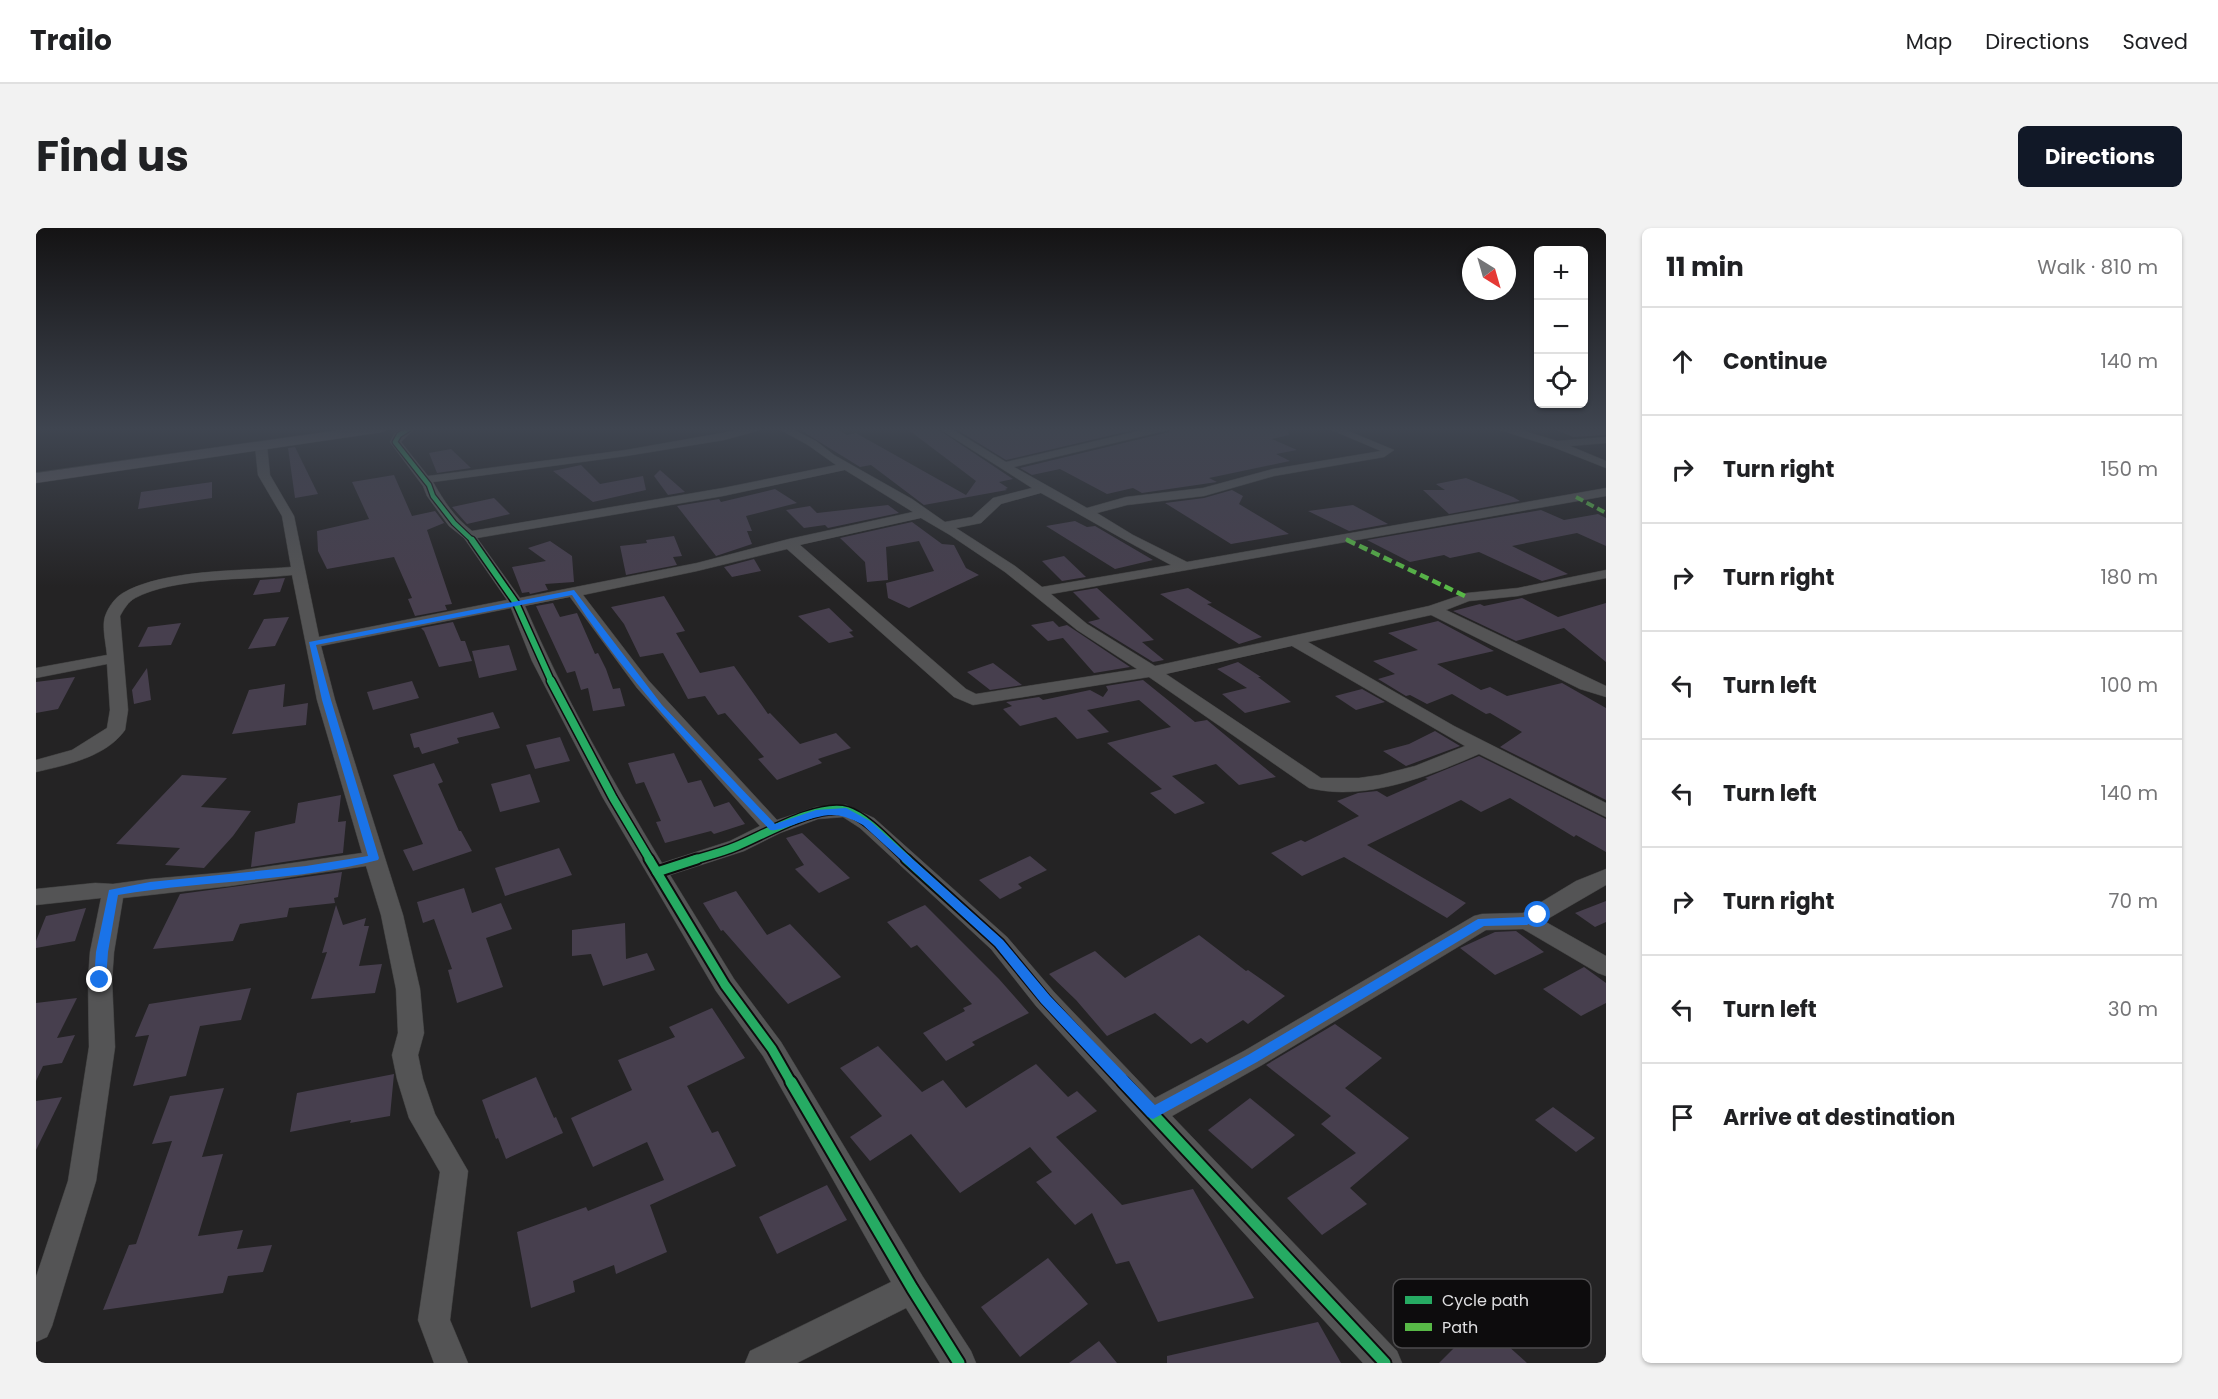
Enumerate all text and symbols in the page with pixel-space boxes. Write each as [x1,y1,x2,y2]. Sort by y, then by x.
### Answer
text: Trailo [30,21,112,60]
text: Map [1906,27,1952,56]
text: Directions [1985,27,2089,56]
text: Saved [2122,27,2188,56]
button: Directions [2018,126,2182,187]
text: Find us [36,127,189,186]
north arrow [1462,246,1516,300]
map controls [1534,246,1588,408]
button: + [1534,246,1588,300]
text: 11 min [1666,249,1744,285]
text: Walk · 810 m [2037,253,2158,281]
button: − [1534,300,1588,354]
icon: ahead [1666,345,1699,378]
text: Continue [1723,346,1827,377]
text: 140 m [2101,347,2158,375]
button: locate [1534,354,1588,408]
icon: right [1666,453,1699,486]
text: Turn right [1723,454,1834,485]
text: 150 m [2101,455,2158,483]
icon: right [1666,561,1699,594]
text: Turn right [1723,562,1834,593]
text: 180 m [2100,563,2158,591]
icon: left [1666,669,1699,702]
text: Turn left [1723,670,1817,701]
text: 100 m [2101,671,2158,699]
icon: left [1666,777,1699,810]
text: Turn left [1723,778,1817,809]
text: 140 m [2101,779,2158,807]
icon: right [1666,885,1699,918]
text: Turn right [1723,886,1834,917]
text: 70 m [2109,887,2158,915]
route start [1524,901,1550,927]
route end [86,966,112,992]
icon: left [1666,993,1699,1026]
text: Turn left [1723,994,1817,1025]
text: 30 m [2108,995,2158,1023]
icon: arrive [1666,1101,1699,1134]
text: Arrive at destination [1723,1102,1955,1133]
legend [1393,1279,1591,1348]
text: Cycle path [1442,1289,1529,1312]
text: Path [1442,1316,1478,1339]

